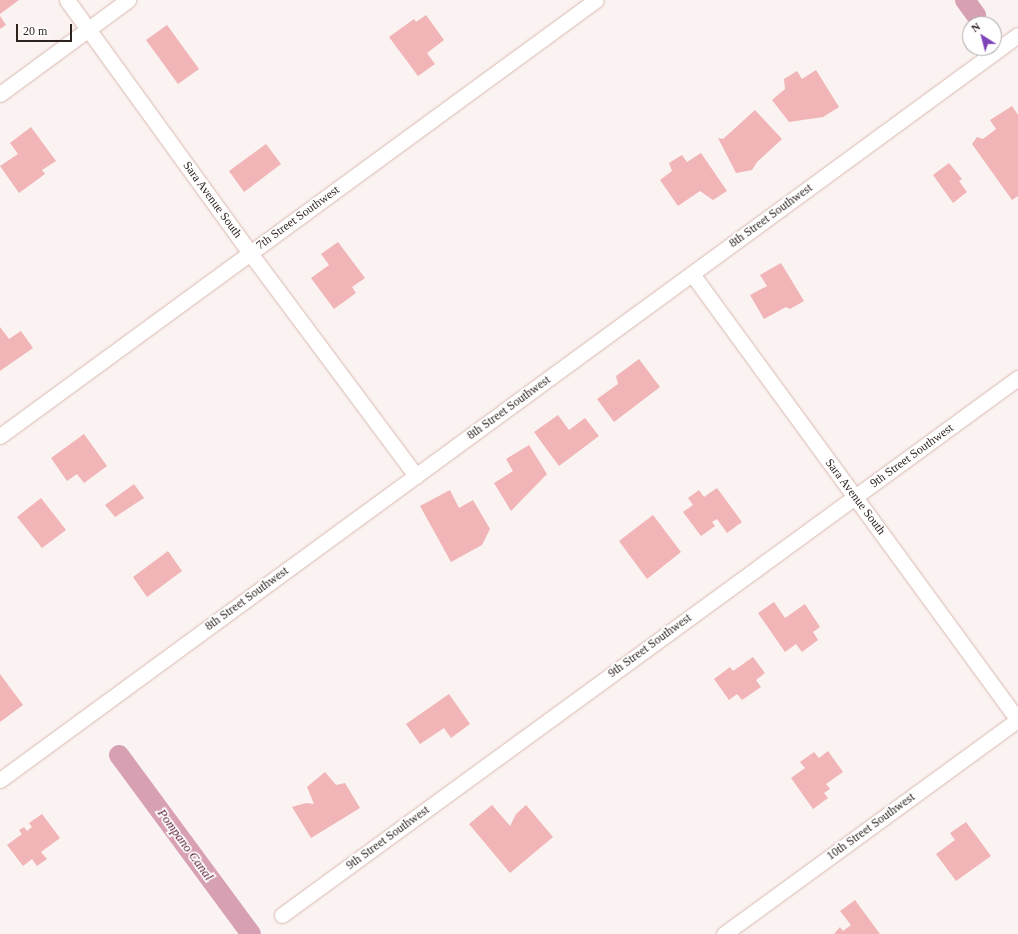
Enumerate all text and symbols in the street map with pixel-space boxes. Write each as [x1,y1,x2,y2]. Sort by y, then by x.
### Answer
scale bar [18,16,74,42]
north arrow [962,16,1002,56]
text: N [969,20,982,34]
text: 20 m [23,24,47,38]
street label: Sara Avenue South [179,159,245,241]
street label: 8th Street Southwest [727,181,815,251]
street label: 7th Street Southwest [254,183,342,253]
street label: 8th Street Southwest [465,373,553,443]
street label: 9th Street Southwest [868,421,956,491]
street label: Sara Avenue South [822,456,888,538]
street label: 8th Street Southwest [203,564,291,634]
street label: 9th Street Southwest [606,611,694,681]
street label: 10th Street Southwest [824,790,918,864]
street label: 9th Street Southwest [344,803,432,873]
water label: Pompano Canal [154,806,216,884]

